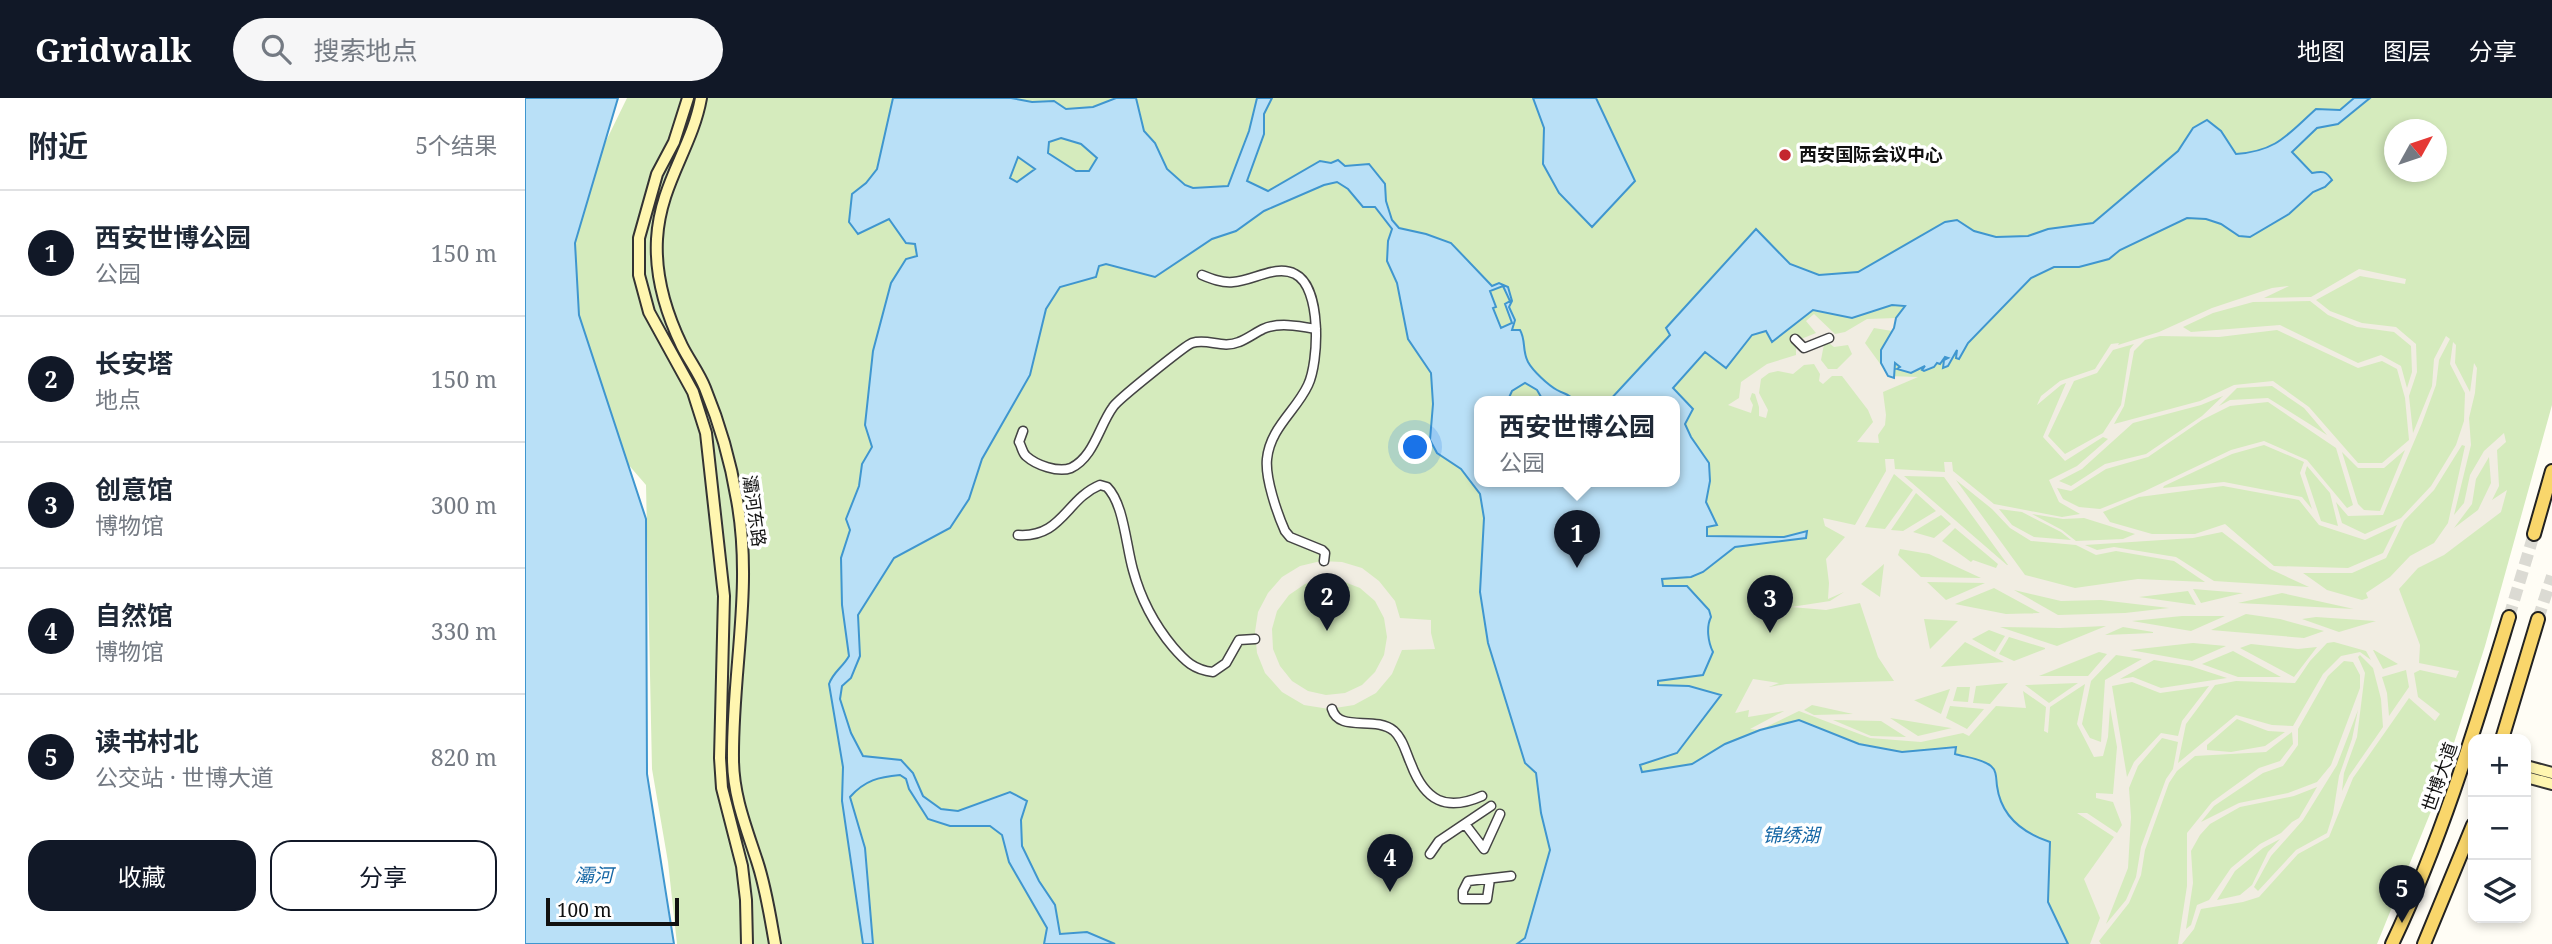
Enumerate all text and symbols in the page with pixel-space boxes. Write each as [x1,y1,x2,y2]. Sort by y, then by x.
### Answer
search box [233,18,723,81]
text: Gridwalk [35,27,191,72]
icon: search [257,30,295,68]
text: 搜索地点 [313,32,417,68]
text: 地图 [2297,34,2345,67]
text: 图层 [2383,34,2431,67]
text: 分享 [2469,34,2517,67]
north arrow [2384,119,2447,182]
text: 附近 [28,125,88,166]
text: 5个结果 [415,129,497,161]
place label: 西安国际会议中心 [1799,142,1943,166]
marker: 西安国际会议中心 [1777,147,1793,163]
text: 西安世博公园 [95,219,251,255]
text: 1 [45,237,58,269]
text: 150 m [431,237,497,269]
text: 公园 [95,257,141,289]
text: 长安塔 [95,345,173,381]
text: 2 [45,363,58,395]
text: 150 m [431,363,497,395]
text: 地点 [95,383,141,415]
popup [1474,396,1680,487]
text: 西安世博公园 [1499,408,1655,444]
your location [1398,430,1432,464]
text: 公园 [1499,446,1545,478]
text: 创意馆 [95,471,173,507]
street label: 灞河东路 [738,474,772,548]
text: 3 [45,489,58,521]
text: 300 m [431,489,497,521]
text: 博物馆 [95,509,164,541]
pin: 1 [1554,510,1600,568]
pin: 2 [1304,573,1350,631]
pin: 3 [1747,575,1793,633]
text: 自然馆 [95,597,173,633]
text: 4 [45,615,58,647]
text: 330 m [431,615,497,647]
text: 博物馆 [95,635,164,667]
text: 读书村北 [95,723,199,759]
map controls [2468,734,2531,923]
button: + [2468,734,2531,797]
street label: 世博大道 [2416,739,2462,815]
text: 5 [45,741,58,773]
text: 820 m [431,741,497,773]
text: 公交站 · 世博大道 [95,761,274,793]
button: − [2468,797,2531,860]
water label: 锦绣湖 [1762,822,1822,848]
pin: 4 [1367,834,1413,892]
button: 收藏 [28,840,256,911]
button: 分享 [270,840,497,911]
button: layers [2468,860,2531,923]
water label: 灞河 [575,862,617,888]
pin: 5 [2379,865,2425,923]
scale bar [546,895,679,927]
text: 100 m [557,897,612,923]

